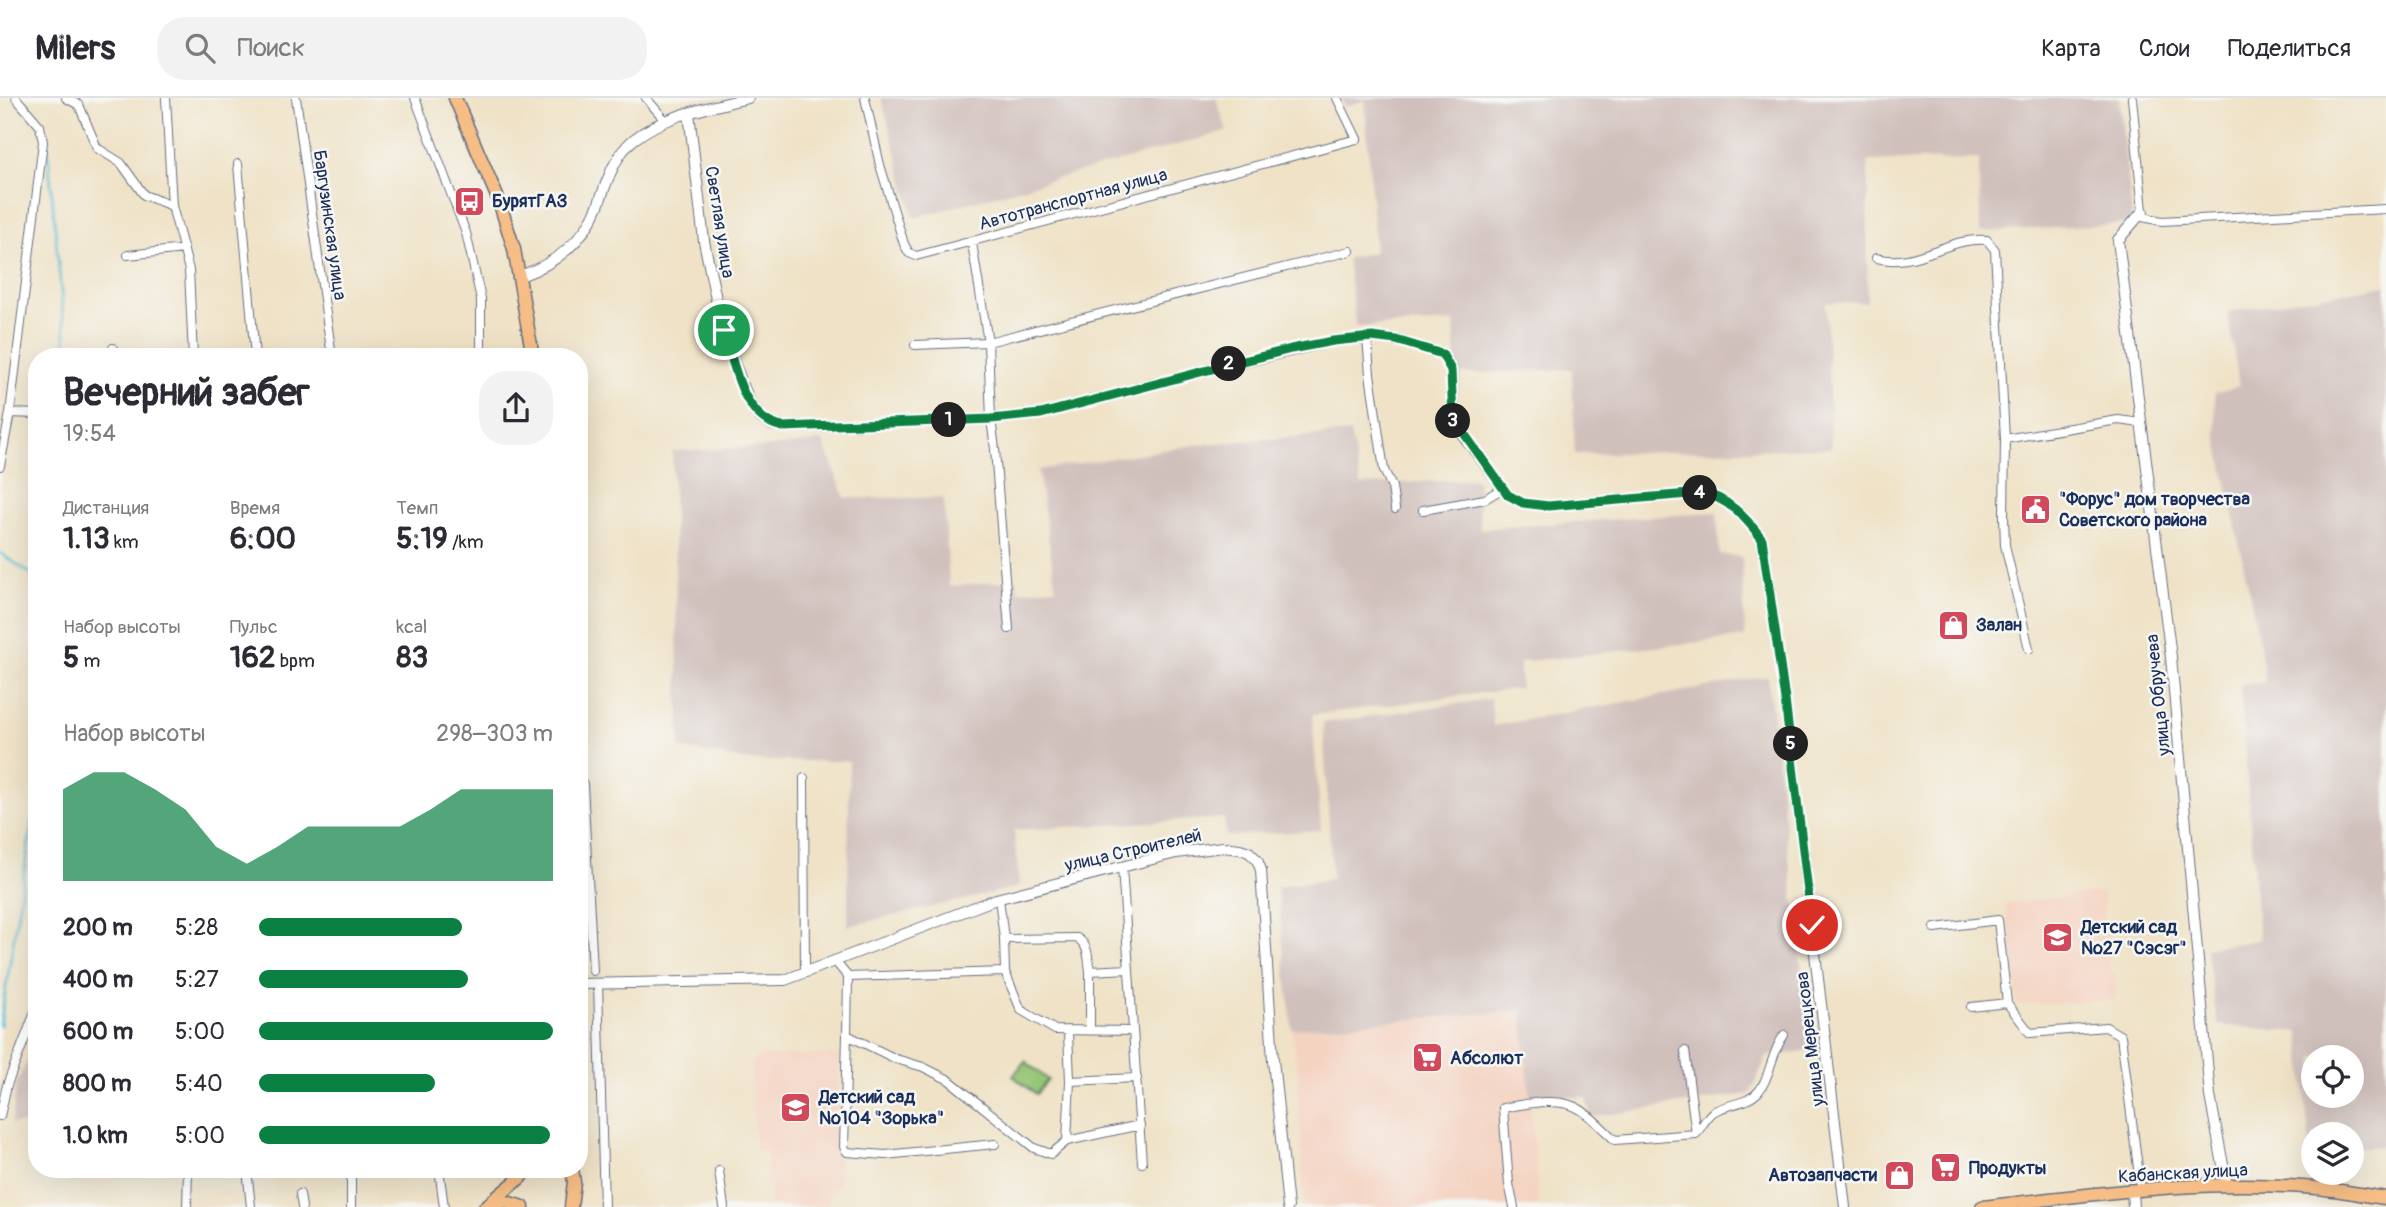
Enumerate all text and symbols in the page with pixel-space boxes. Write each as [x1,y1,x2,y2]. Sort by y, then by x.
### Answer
search box [157,17,647,80]
text: Milers [35,28,115,69]
icon: search [181,29,219,67]
text: Поиск [237,32,305,64]
text: Карта [2041,34,2101,63]
text: Слои [2139,34,2190,63]
text: Поделиться [2228,34,2351,63]
street label: Баргузинская улица [308,149,351,302]
street label: Автотранспортная улица [976,163,1170,236]
street label: Светлая улица [699,165,740,280]
bus stop icon: БурятГАЗ [452,184,486,218]
place label: БурятГАЗ [492,190,568,213]
pin [694,300,754,360]
icon: arrive [705,311,743,349]
pin: 2 [1212,346,1246,382]
text: 2 [1223,351,1234,375]
text: Вечерний забег [63,369,310,417]
button: share [479,371,553,445]
pin: 1 [932,402,967,438]
pin: 3 [1436,404,1470,438]
text: 1 [945,407,952,431]
text: 3 [1447,408,1458,432]
text: 19:54 [63,419,116,448]
pin: 4 [1682,476,1718,510]
text: 4 [1694,480,1705,504]
place label: "Форус" дом творчества Советского района [2059,488,2250,532]
public building icon: "Форус" дом творчества Советского района [2019,492,2053,526]
text: Дистанция [63,496,149,520]
text: Время [230,496,280,520]
text: Темп [396,496,438,520]
text: 1.13 [63,520,110,557]
text: 6:00 [230,520,296,557]
text: 5:19 [396,520,448,557]
text: km [110,530,139,554]
text: /km [448,530,484,554]
shop icon: Залан [1936,608,1970,642]
place label: Залан [1976,614,2022,637]
text: Набор высоты [63,615,181,639]
text: Пульс [230,615,278,639]
text: kcal [396,615,427,639]
street label: улица Обручева [2141,633,2176,758]
text: 5 [63,639,79,676]
text: 162 [230,639,276,676]
text: 83 [396,639,428,676]
text: m [79,649,100,673]
text: bpm [276,649,315,673]
text: Набор высоты [63,719,205,748]
text: 298–303 m [436,719,553,748]
pin: 5 [1774,726,1809,762]
text: 5 [1785,731,1796,755]
street label: улица Строителей [1061,824,1204,878]
pin [1782,895,1842,955]
icon: check [1793,906,1831,944]
text: 200 m [63,913,133,942]
text: 5:28 [175,913,218,942]
place label: Детский сад №27 "Сэсэг" [2080,916,2187,960]
school or university icon: Детский сад №27 "Сэсэг" [2041,920,2075,954]
text: 400 m [63,965,133,994]
text: 5:27 [175,965,219,994]
street label: улица Мерецкова [1791,970,1830,1109]
text: 600 m [63,1017,133,1046]
text: 5:00 [175,1017,225,1046]
supermarket icon: Абсолют [1410,1041,1444,1075]
map controls [2301,1045,2364,1185]
button: locate [2301,1045,2364,1108]
place label: Абсолют [1450,1047,1524,1070]
text: 800 m [63,1069,131,1098]
text: 5:40 [175,1069,223,1098]
place label: Детский сад №104 "Зорька" [818,1086,944,1130]
school or university icon: Детский сад №104 "Зорька" [779,1090,813,1124]
text: 1.0 km [63,1121,128,1150]
text: 5:00 [175,1121,225,1150]
button: layers [2301,1122,2364,1185]
supermarket icon: Продукты [1929,1151,1963,1185]
place label: Продукты [1969,1157,2046,1180]
shop icon: Автозапчасти [1883,1158,1917,1192]
street label: Кабанская улица [2118,1159,2248,1188]
place label: Автозапчасти [1768,1164,1877,1187]

